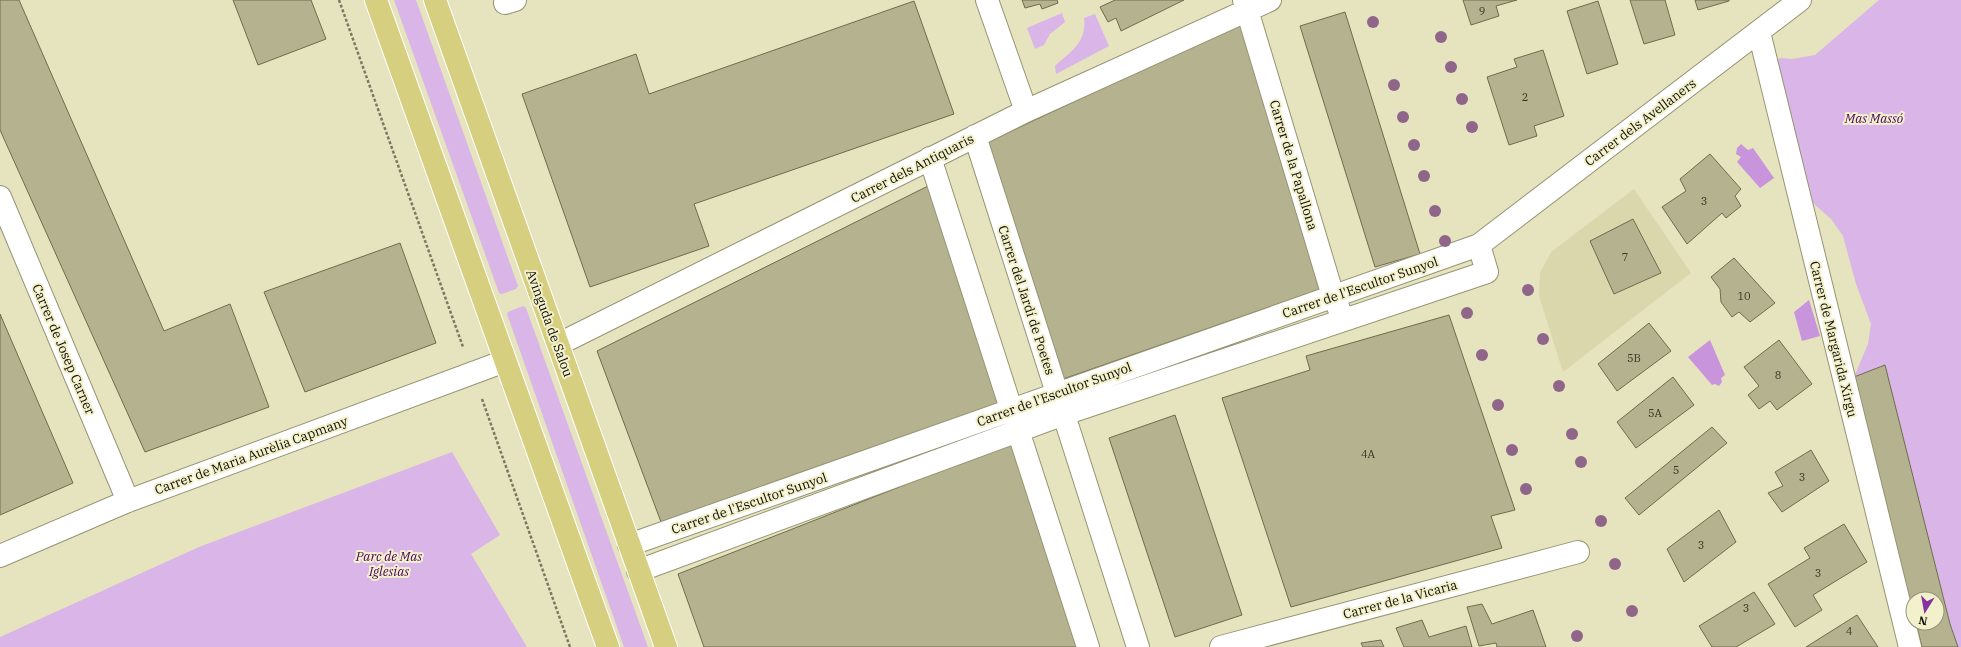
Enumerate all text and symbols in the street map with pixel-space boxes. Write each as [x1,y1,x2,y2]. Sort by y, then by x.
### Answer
house number: 9 [1479,4,1485,18]
street label: Carrer dels Avellaners [1581,75,1700,170]
house number: 2 [1522,90,1528,104]
street label: Carrer de la Papallona [1266,98,1321,232]
park label: Mas Massó [1844,110,1904,127]
street label: Carrer dels Antiquaris [848,130,977,207]
house number: 3 [1701,194,1707,208]
street label: Carrer del Jardí de Poetes [994,223,1059,377]
house number: 7 [1622,250,1628,264]
street label: Carrer de l'Escultor Sunyol [1280,253,1440,322]
street label: Carrer de Margarida Xirgu [1806,259,1861,419]
street label: Avinguda de Salou [522,267,577,379]
street label: Carrer de Josep Carner [28,281,99,417]
house number: 10 [1737,289,1751,303]
house number: 5B [1627,351,1641,365]
street label: Carrer de l'Escultor Sunyol [974,358,1134,430]
house number: 8 [1775,368,1781,382]
house number: 5A [1648,406,1663,420]
street label: Carrer de Maria Aurèlia Capmany [152,413,350,498]
house number: 4A [1361,447,1376,461]
house number: 5 [1673,463,1679,477]
street label: Carrer de l'Escultor Sunyol [669,469,829,538]
house number: 3 [1799,470,1805,484]
house number: 3 [1698,538,1704,552]
park label: Parc de Mas Iglesias [355,548,422,580]
house number: 3 [1815,566,1821,580]
street label: Carrer de la Vicaria [1341,576,1459,623]
north arrow [1905,591,1945,631]
house number: 3 [1743,601,1749,615]
text: N [1917,613,1929,629]
house number: 4 [1846,624,1853,638]

